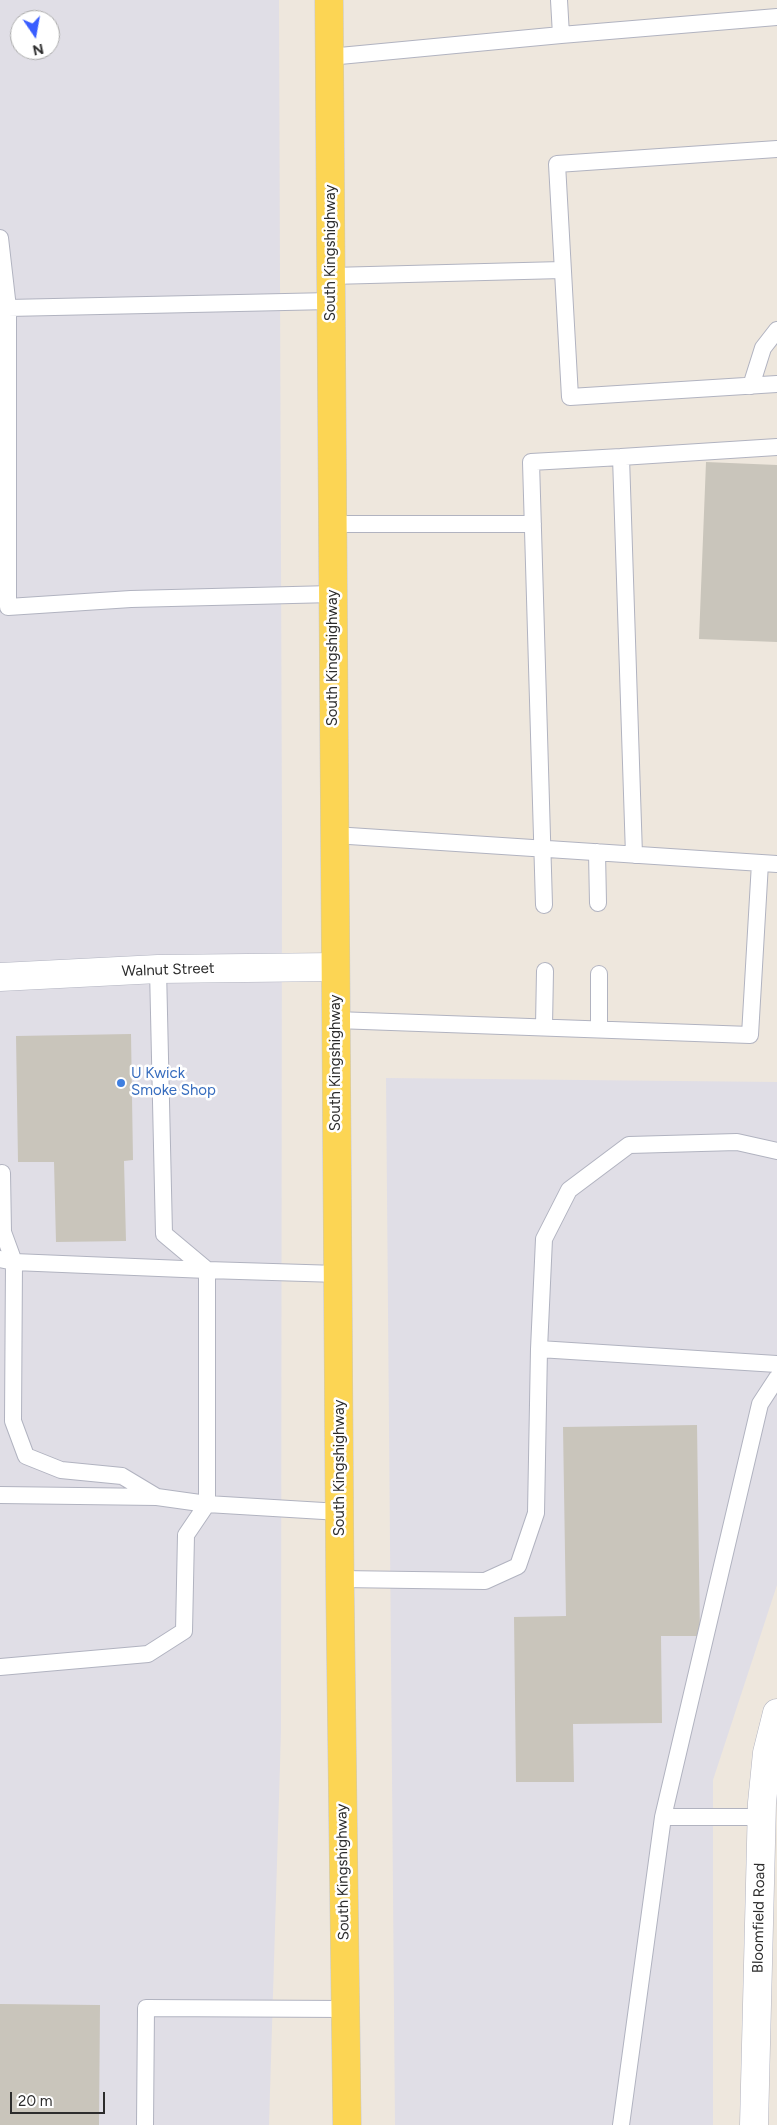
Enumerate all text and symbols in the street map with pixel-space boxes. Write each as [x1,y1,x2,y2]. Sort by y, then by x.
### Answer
north arrow [10,10,60,60]
text: N [31,40,45,59]
street label: South Kingshighway [322,185,340,321]
street label: South Kingshighway [324,590,342,726]
street label: Walnut Street [121,959,215,981]
street label: South Kingshighway [327,995,345,1131]
place label: U Kwick Smoke Shop [131,1065,216,1100]
marker: U Kwick Smoke Shop [115,1077,127,1089]
street label: South Kingshighway [331,1400,349,1536]
street label: South Kingshighway [333,1803,353,1941]
street label: Bloomfield Road [749,1863,769,1973]
scale bar [12,2082,108,2114]
text: 20 m [18,2092,52,2110]

